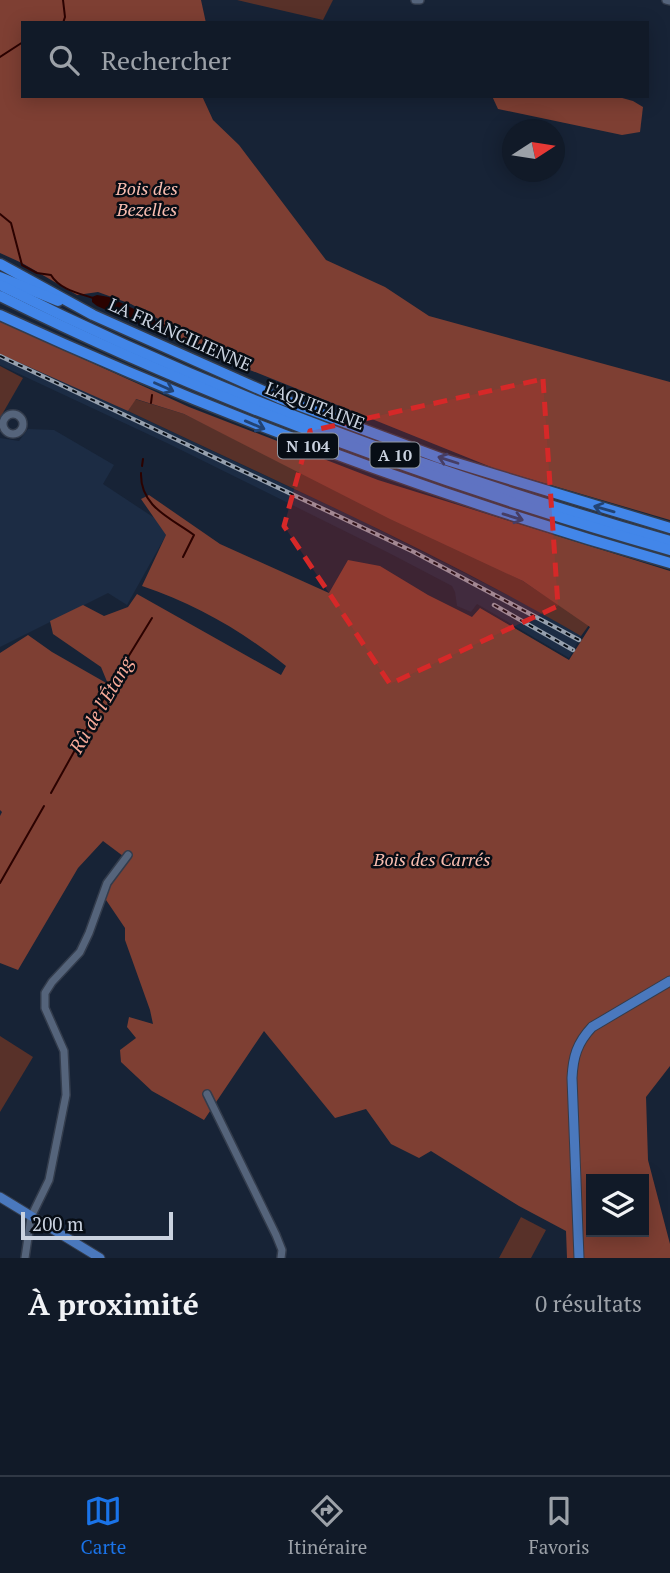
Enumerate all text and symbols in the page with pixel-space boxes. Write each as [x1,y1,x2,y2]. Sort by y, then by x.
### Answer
search box [21,21,649,98]
icon: search [45,41,83,79]
text: Rechercher [101,43,231,77]
north arrow [502,119,565,182]
park label: Bois des Bezelles [115,176,178,221]
street label: LA FRANCILIENNE [105,292,256,376]
street label: L'AQUITAINE [262,375,368,435]
one-way arrow [152,381,174,394]
one-way arrow [244,420,266,433]
road number: N 104 [278,434,338,458]
road number: A 10 [370,442,420,468]
one-way arrow [438,453,460,466]
one-way arrow [594,502,616,515]
one-way arrow [502,511,524,524]
water label: Rû de l'Étang [63,651,139,758]
park label: Bois des Carrés [373,847,490,871]
map controls [586,1174,649,1237]
button: layers [586,1174,649,1237]
scale bar [21,1209,173,1241]
text: 200 m [32,1211,83,1236]
text: À proximité [28,1284,199,1324]
text: 0 résultats [535,1288,642,1319]
tab: Carte [81,1492,126,1559]
tab: Itinéraire [287,1492,367,1559]
tab: Favoris [528,1492,589,1559]

